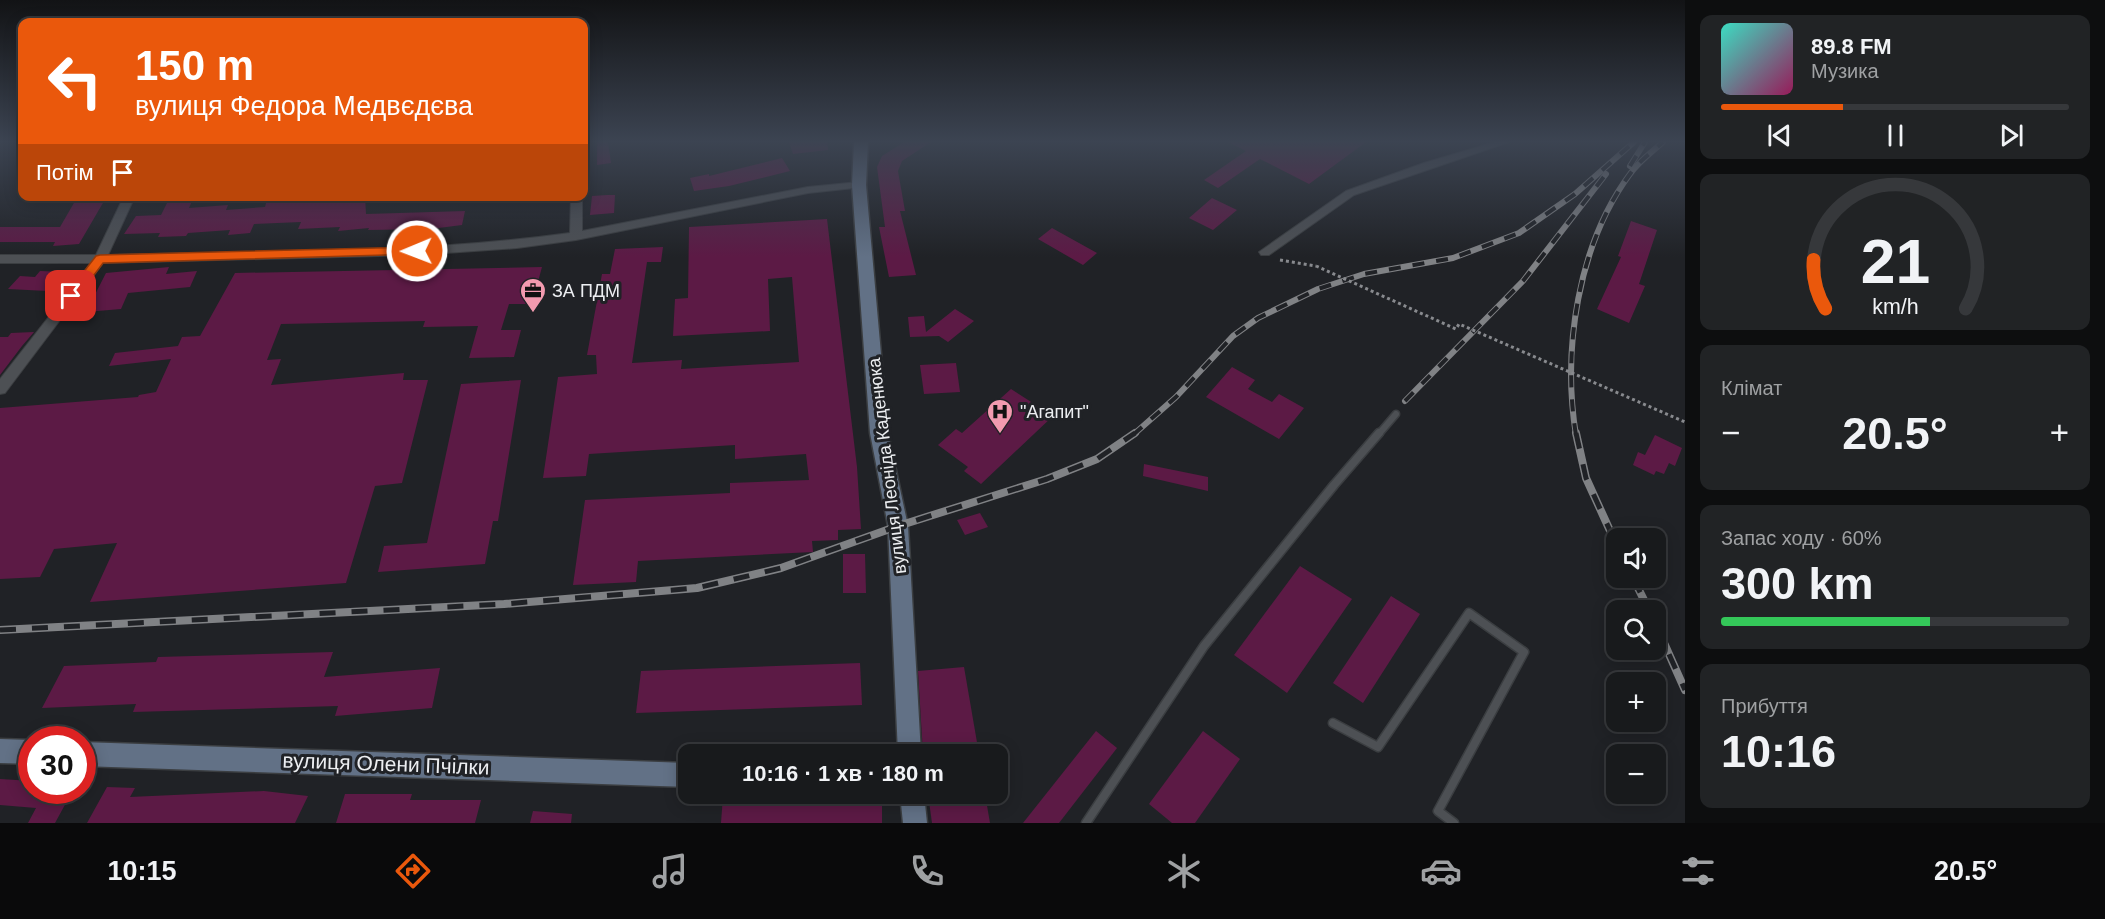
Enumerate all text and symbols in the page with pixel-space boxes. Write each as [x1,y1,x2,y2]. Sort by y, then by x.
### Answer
text: 89.8 FM [1811,34,1892,59]
icon: left [36,42,114,120]
text: 150 m [135,42,254,89]
text: Музика [1811,60,1879,82]
text: вулиця Федора Медвєдєва [135,91,473,121]
icon: previous [1763,119,1796,152]
icon: pause [1879,119,1912,152]
icon: next [1995,119,2028,152]
icon: arrive [106,156,139,189]
text: Потім [36,160,94,185]
position arrow [385,219,449,283]
text: 21 [1860,227,1930,296]
pin [45,270,96,321]
office icon: ЗА ПДМ [518,276,548,314]
icon: arrive [54,279,87,312]
place label: ЗА ПДМ [552,281,620,301]
text: km/h [1872,296,1918,320]
street label: вулиця Леоніда Каденюка [864,356,910,575]
text: Клімат [1721,377,1782,399]
hospital icon: "Агапит" [985,397,1015,435]
place label: "Агапит" [1020,402,1089,422]
text: 20.5° [1842,408,1948,459]
text: − [1721,414,1740,451]
text: + [2050,414,2069,451]
text: Запас ходу · 60% [1721,527,1882,549]
map controls [1606,528,1666,804]
button: sound [1606,528,1666,588]
text: 300 km [1721,558,1874,609]
button: search [1606,600,1666,660]
button: + [1606,672,1666,732]
text: Прибуття [1721,695,1808,717]
speed limit sign: 30 [18,726,96,804]
text: 10:16 [1721,726,1836,777]
button: − [1606,744,1666,804]
street label: вулиця Олени Пчілки [282,748,490,779]
text: 10:16 · 1 хв · 180 m [742,761,944,786]
icon: directions [392,850,434,892]
icon: music [649,850,691,892]
icon: phone [906,850,948,892]
icon: climate [1163,850,1205,892]
icon: car [1420,850,1462,892]
icon: filters [1677,850,1719,892]
text: 10:15 [108,856,177,886]
text: 20.5° [1934,856,1997,886]

